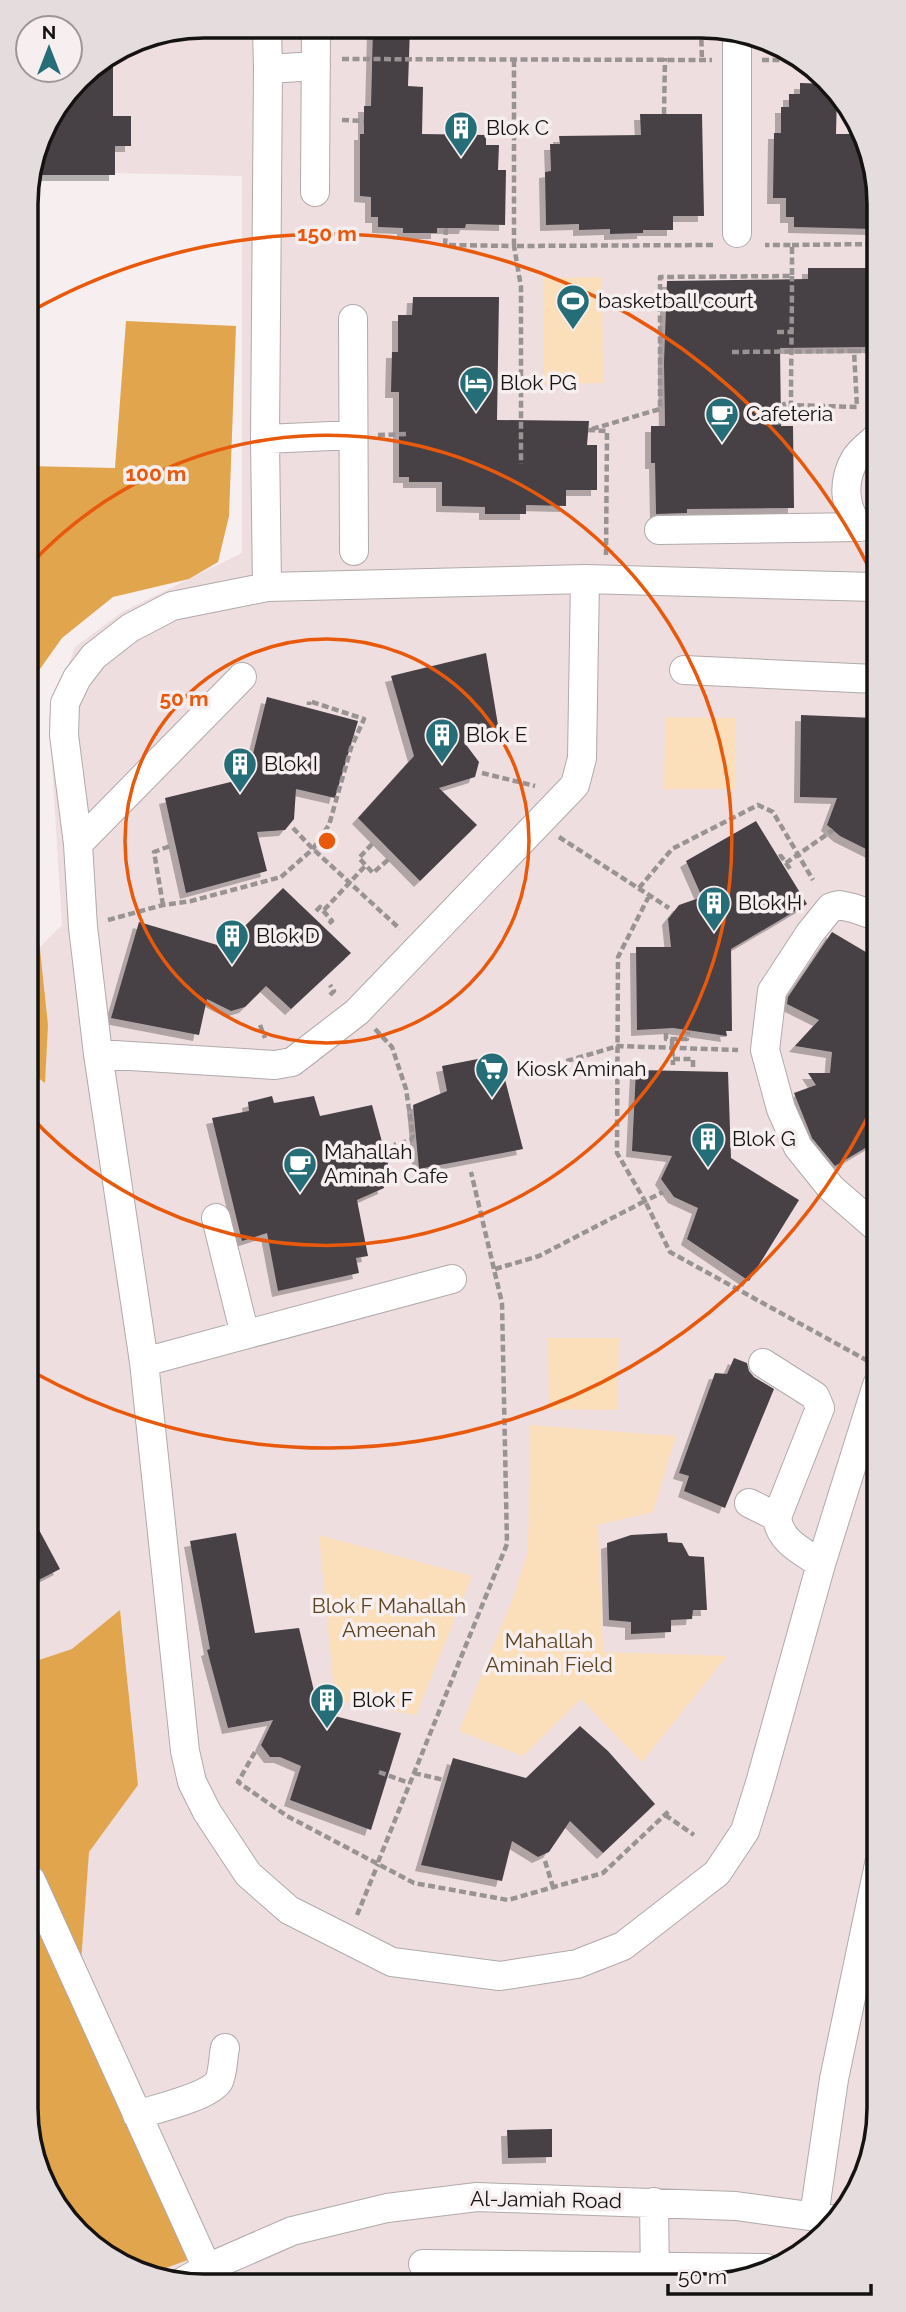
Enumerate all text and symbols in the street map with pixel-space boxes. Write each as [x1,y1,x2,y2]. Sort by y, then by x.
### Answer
north arrow [14,14,84,84]
text: N [42,21,56,43]
building icon: Blok C [442,109,480,158]
place label: Blok C [486,115,549,140]
text: 150 m [297,221,357,246]
sports icon: basketball court [554,282,592,331]
place label: basketball court [598,288,754,313]
hotel icon: Blok PG [457,364,495,413]
place label: Blok PG [500,370,577,395]
cafe icon: Cafeteria [703,395,741,444]
place label: Cafeteria [746,401,833,426]
text: 100 m [126,461,186,486]
text: 50 m [159,686,209,711]
building icon: Blok E [423,716,461,765]
place label: Blok E [466,722,527,747]
building icon: Blok I [221,745,259,794]
place label: Blok I [264,751,318,776]
centre of rings [315,829,339,853]
building icon: Blok H [695,884,733,933]
place label: Blok H [738,890,802,915]
building icon: Blok D [213,917,251,966]
place label: Blok D [256,923,320,948]
supermarket icon: Kiosk Aminah [473,1050,511,1099]
place label: Kiosk Aminah [516,1056,647,1081]
building icon: Blok G [689,1120,727,1169]
place label: Blok G [732,1126,796,1151]
place label: Mahallah Aminah Cafe [324,1139,448,1188]
cafe icon: Mahallah Aminah Cafe [281,1145,319,1194]
park label: Blok F Mahallah Ameenah [312,1593,466,1642]
park label: Mahallah Aminah Field [485,1628,613,1677]
building icon: Blok F [308,1681,346,1730]
place label: Blok F [352,1687,413,1712]
street label: Al-Jamiah Road [470,2186,622,2213]
scale bar [668,2252,871,2296]
text: 50 m [678,2264,727,2289]

